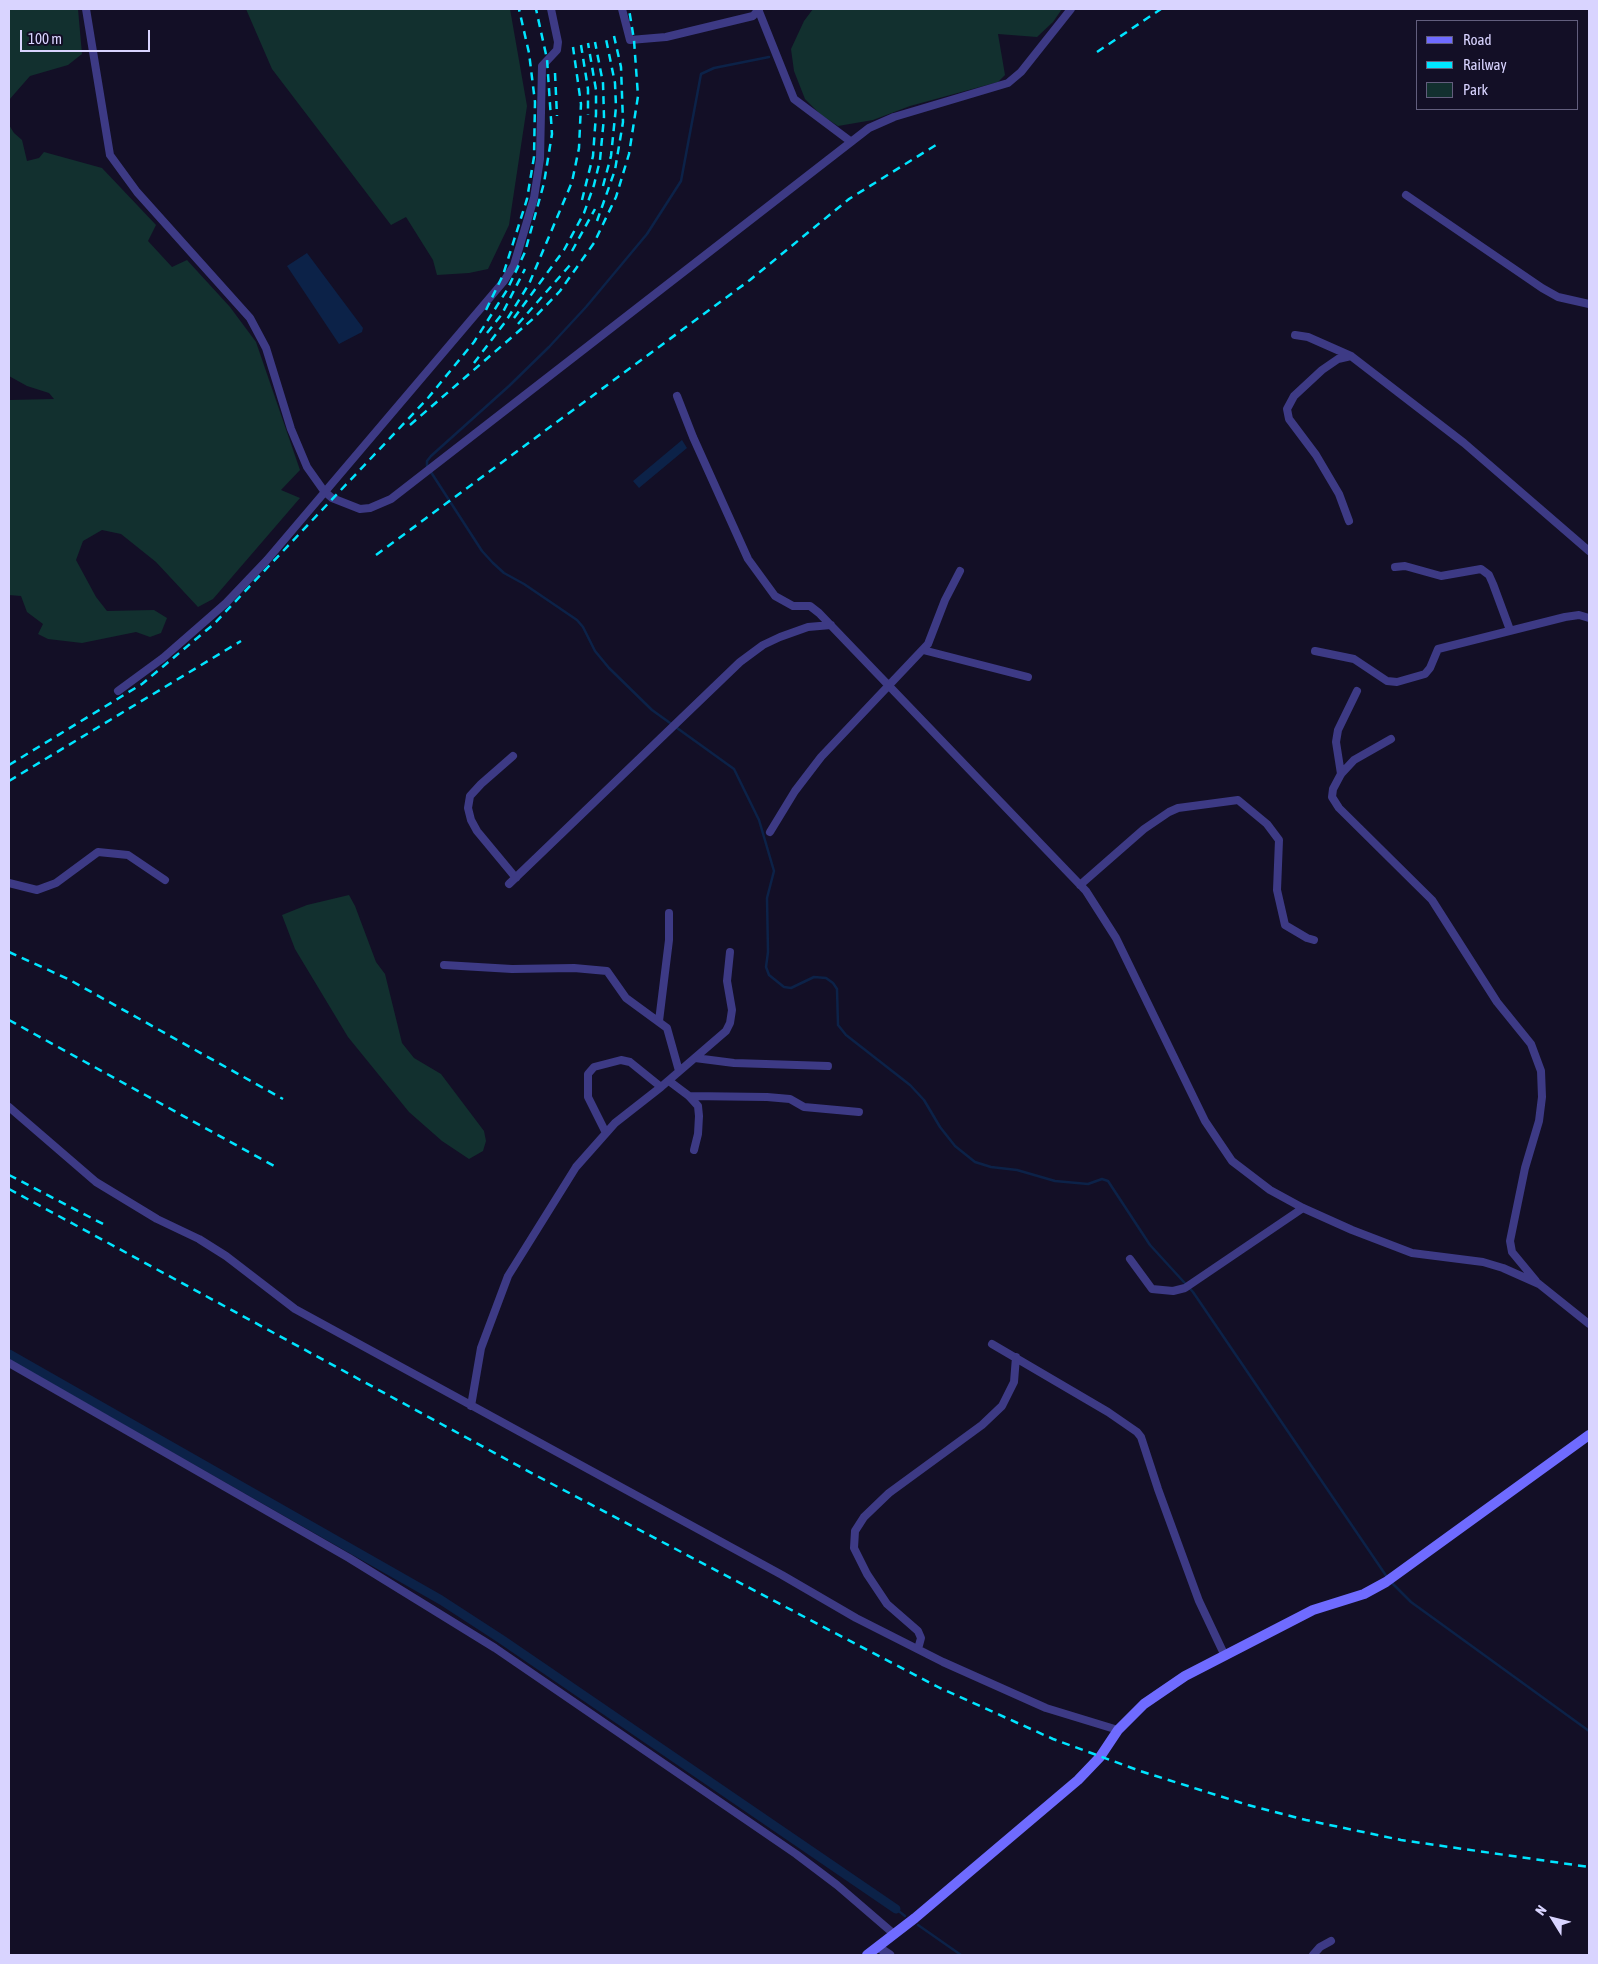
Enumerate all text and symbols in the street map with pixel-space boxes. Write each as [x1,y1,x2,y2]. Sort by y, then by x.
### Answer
scale bar [22,20,152,52]
legend [1416,20,1578,110]
text: 100 m [28,30,62,47]
text: Road [1463,31,1492,48]
text: Railway [1463,56,1507,73]
text: Park [1463,81,1488,98]
north arrow [1528,1894,1578,1944]
text: N [1532,1902,1550,1918]

